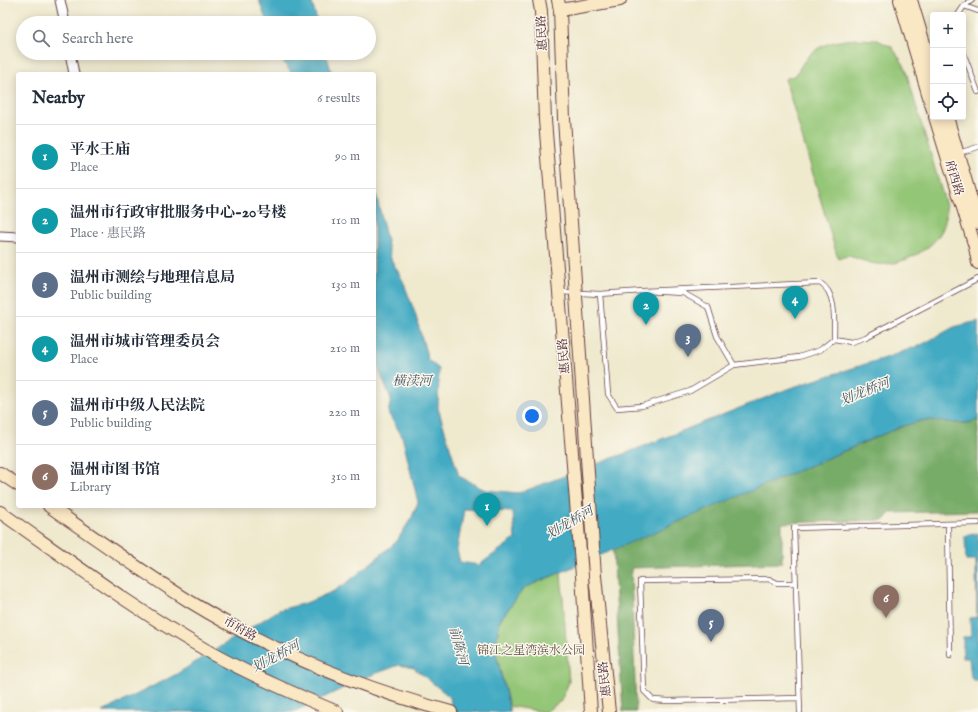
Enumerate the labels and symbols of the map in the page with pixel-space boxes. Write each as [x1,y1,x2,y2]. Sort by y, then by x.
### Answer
street label: 惠民路 [534,15,550,51]
street label: 府西路 [942,159,966,197]
pin: 4 [782,286,808,319]
pin: 2 [633,292,659,325]
pin: 3 [675,324,701,357]
street label: 惠民路 [555,337,573,375]
water label: 横渎河 [392,373,433,390]
water label: 划龙桥河 [838,374,894,410]
your location [522,406,542,426]
pin: 1 [474,493,500,526]
water label: 划龙桥河 [543,502,598,543]
pin: 6 [873,585,899,618]
pin: 5 [698,609,724,642]
street label: 市府路 [221,614,259,644]
water label: 前陈河 [445,625,472,669]
water label: 划龙桥河 [249,636,305,677]
park label: 锦江之星湾滨水公园 [477,643,585,658]
street label: 惠民路 [596,660,614,698]

